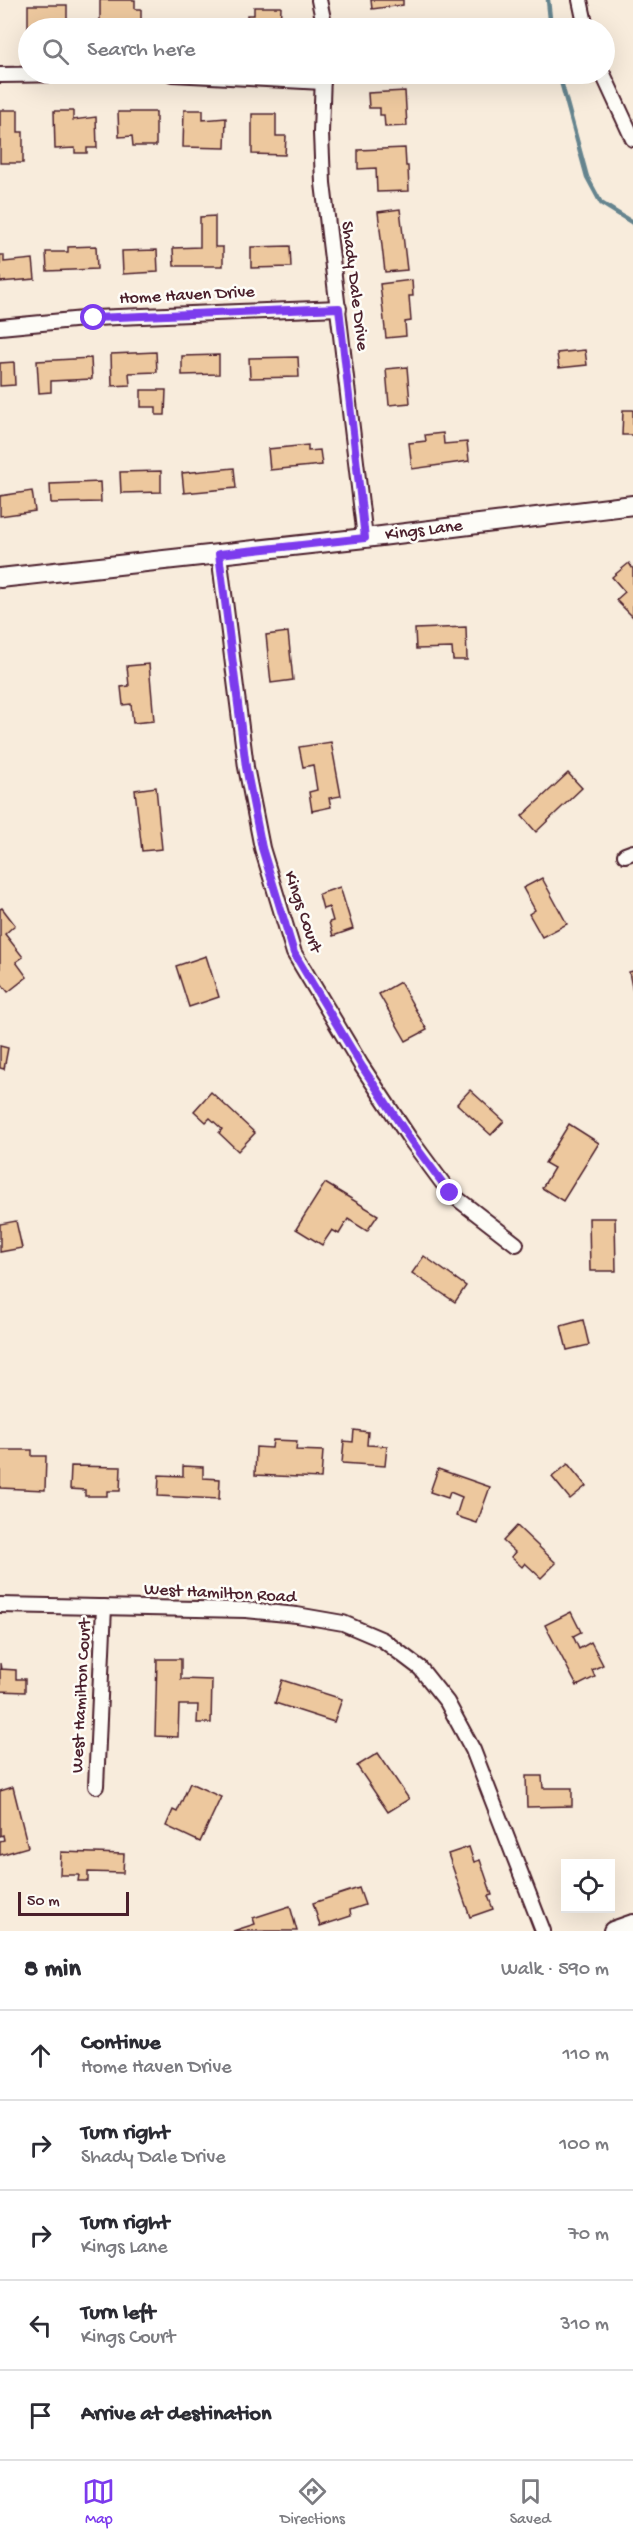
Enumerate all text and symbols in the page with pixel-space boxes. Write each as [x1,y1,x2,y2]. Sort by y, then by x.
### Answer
search box [18,18,615,84]
icon: search [39,35,72,68]
text: Search here [87,38,195,64]
street label: Shady Dale Drive [336,220,372,353]
street label: Home Haven Drive [119,282,256,310]
route start [80,304,106,330]
street label: Kings Lane [384,516,465,546]
street label: Kings Court [278,869,326,957]
route end [436,1179,462,1205]
street label: West Hamilton Road [143,1580,298,1609]
street label: West Hamilton Court [67,1617,97,1774]
map controls [561,1859,615,1913]
button: locate [561,1859,615,1913]
scale bar [18,1889,129,1916]
text: 50 m [27,1893,60,1912]
text: 8 min [24,1955,81,1986]
text: Walk · 590 m [501,1959,609,1982]
text: Continue [81,2031,161,2057]
icon: ahead [24,2039,57,2072]
text: 110 m [563,2044,609,2067]
text: Home Haven Drive [81,2057,232,2080]
text: Turn right [81,2121,169,2147]
icon: right [24,2129,57,2162]
text: 100 m [559,2134,609,2157]
text: Shady Dale Drive [81,2147,226,2170]
text: Turn right [81,2211,169,2237]
icon: right [24,2219,57,2252]
text: 70 m [568,2224,609,2247]
text: Kings Lane [81,2237,168,2260]
text: Turn left [81,2301,155,2327]
icon: left [24,2309,57,2342]
text: 310 m [560,2314,609,2337]
text: Kings Court [81,2327,175,2350]
icon: arrive [24,2399,57,2432]
text: Arrive at destination [81,2402,271,2428]
tab: Map [82,2475,115,2530]
tab: Directions [280,2475,345,2530]
tab: Saved [510,2475,551,2530]

